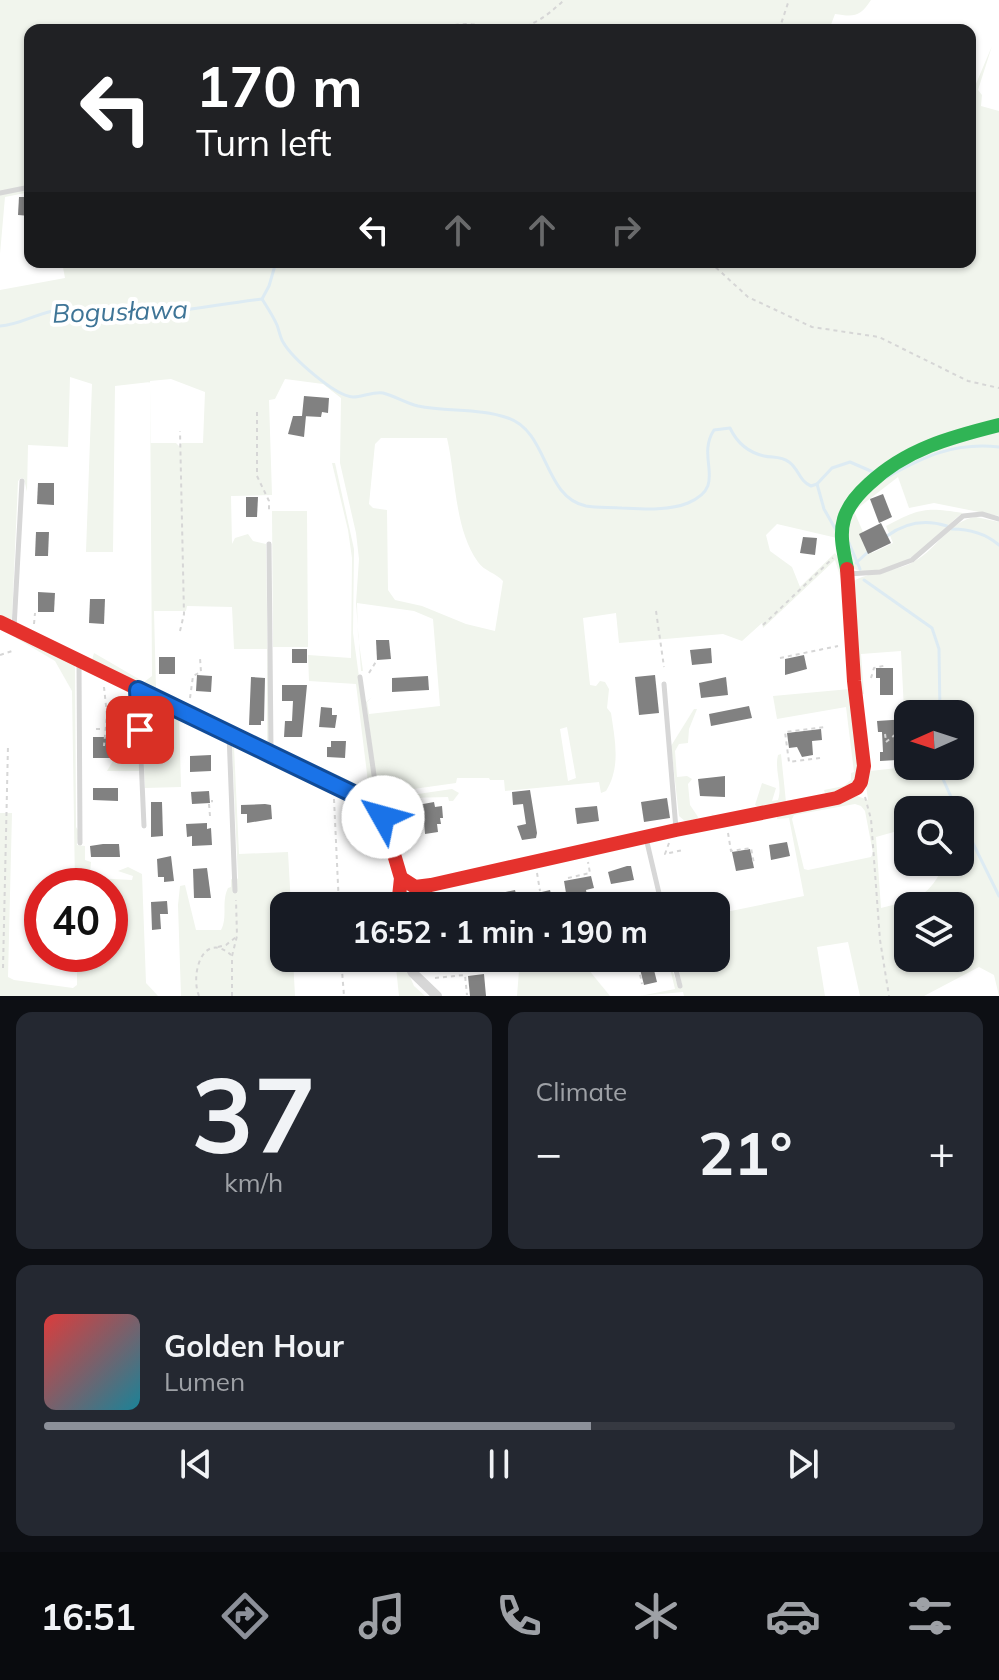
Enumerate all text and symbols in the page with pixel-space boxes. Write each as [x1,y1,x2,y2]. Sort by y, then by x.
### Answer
text: 170 m [196,51,363,121]
icon: left [64,56,168,160]
text: Turn left [196,120,332,165]
icon: left [352,208,396,252]
icon: ahead [436,208,480,252]
icon: ahead [520,208,564,252]
icon: right [604,208,648,252]
water label: Bogusława [52,292,188,330]
pin [106,696,174,764]
north arrow [894,700,974,780]
map controls [894,700,974,972]
icon: arrive [118,708,162,752]
position arrow [341,775,425,859]
button: search [894,796,974,876]
speed limit sign: 40 [24,868,128,972]
button: layers [894,892,974,972]
text: 16:52 · 1 min · 190 m [352,913,648,951]
text: 37 [191,1048,316,1179]
text: Climate [536,1075,627,1108]
text: 21° [698,1115,793,1190]
text: − [536,1125,562,1180]
text: + [929,1125,955,1180]
text: km/h [224,1166,283,1199]
text: Golden Hour [164,1327,344,1365]
text: Lumen [164,1365,245,1398]
icon: previous [174,1442,218,1486]
icon: pause [477,1442,521,1486]
icon: next [781,1442,825,1486]
icon: directions [217,1588,273,1644]
icon: music [354,1588,410,1644]
icon: phone [491,1588,547,1644]
icon: climate [628,1588,684,1644]
icon: car [765,1588,821,1644]
icon: filters [902,1588,958,1644]
text: 16:51 [41,1594,136,1639]

